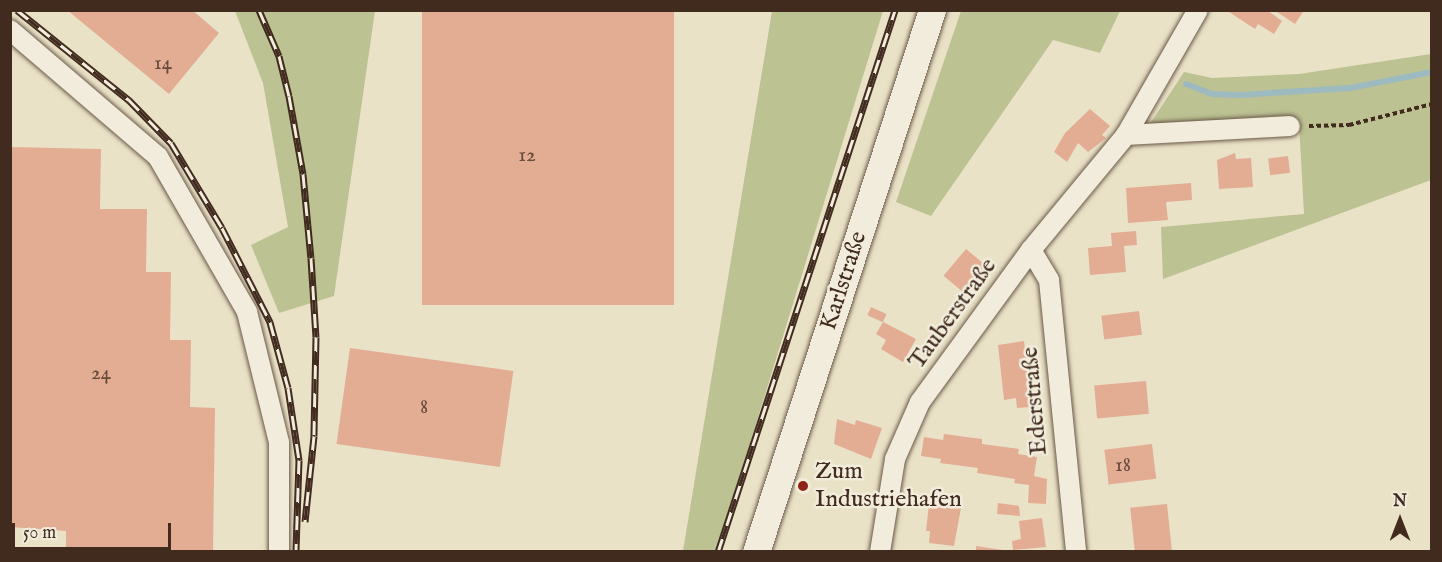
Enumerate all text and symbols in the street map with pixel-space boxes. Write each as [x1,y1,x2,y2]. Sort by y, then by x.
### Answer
house number: 14 [154,51,172,77]
house number: 12 [518,143,536,169]
street label: Karlstraße [814,228,874,334]
street label: Tauberstraße [903,253,1003,375]
street label: Ederstraße [1016,346,1054,456]
house number: 24 [91,361,111,387]
house number: 8 [420,395,428,421]
house number: 18 [1115,453,1131,479]
place label: Zum Industriehafen [815,458,962,514]
marker: Zum Industriehafen [796,479,810,493]
north arrow [1370,490,1430,550]
text: N [1393,492,1407,512]
scale bar [15,511,174,549]
text: 50 m [23,522,56,545]

